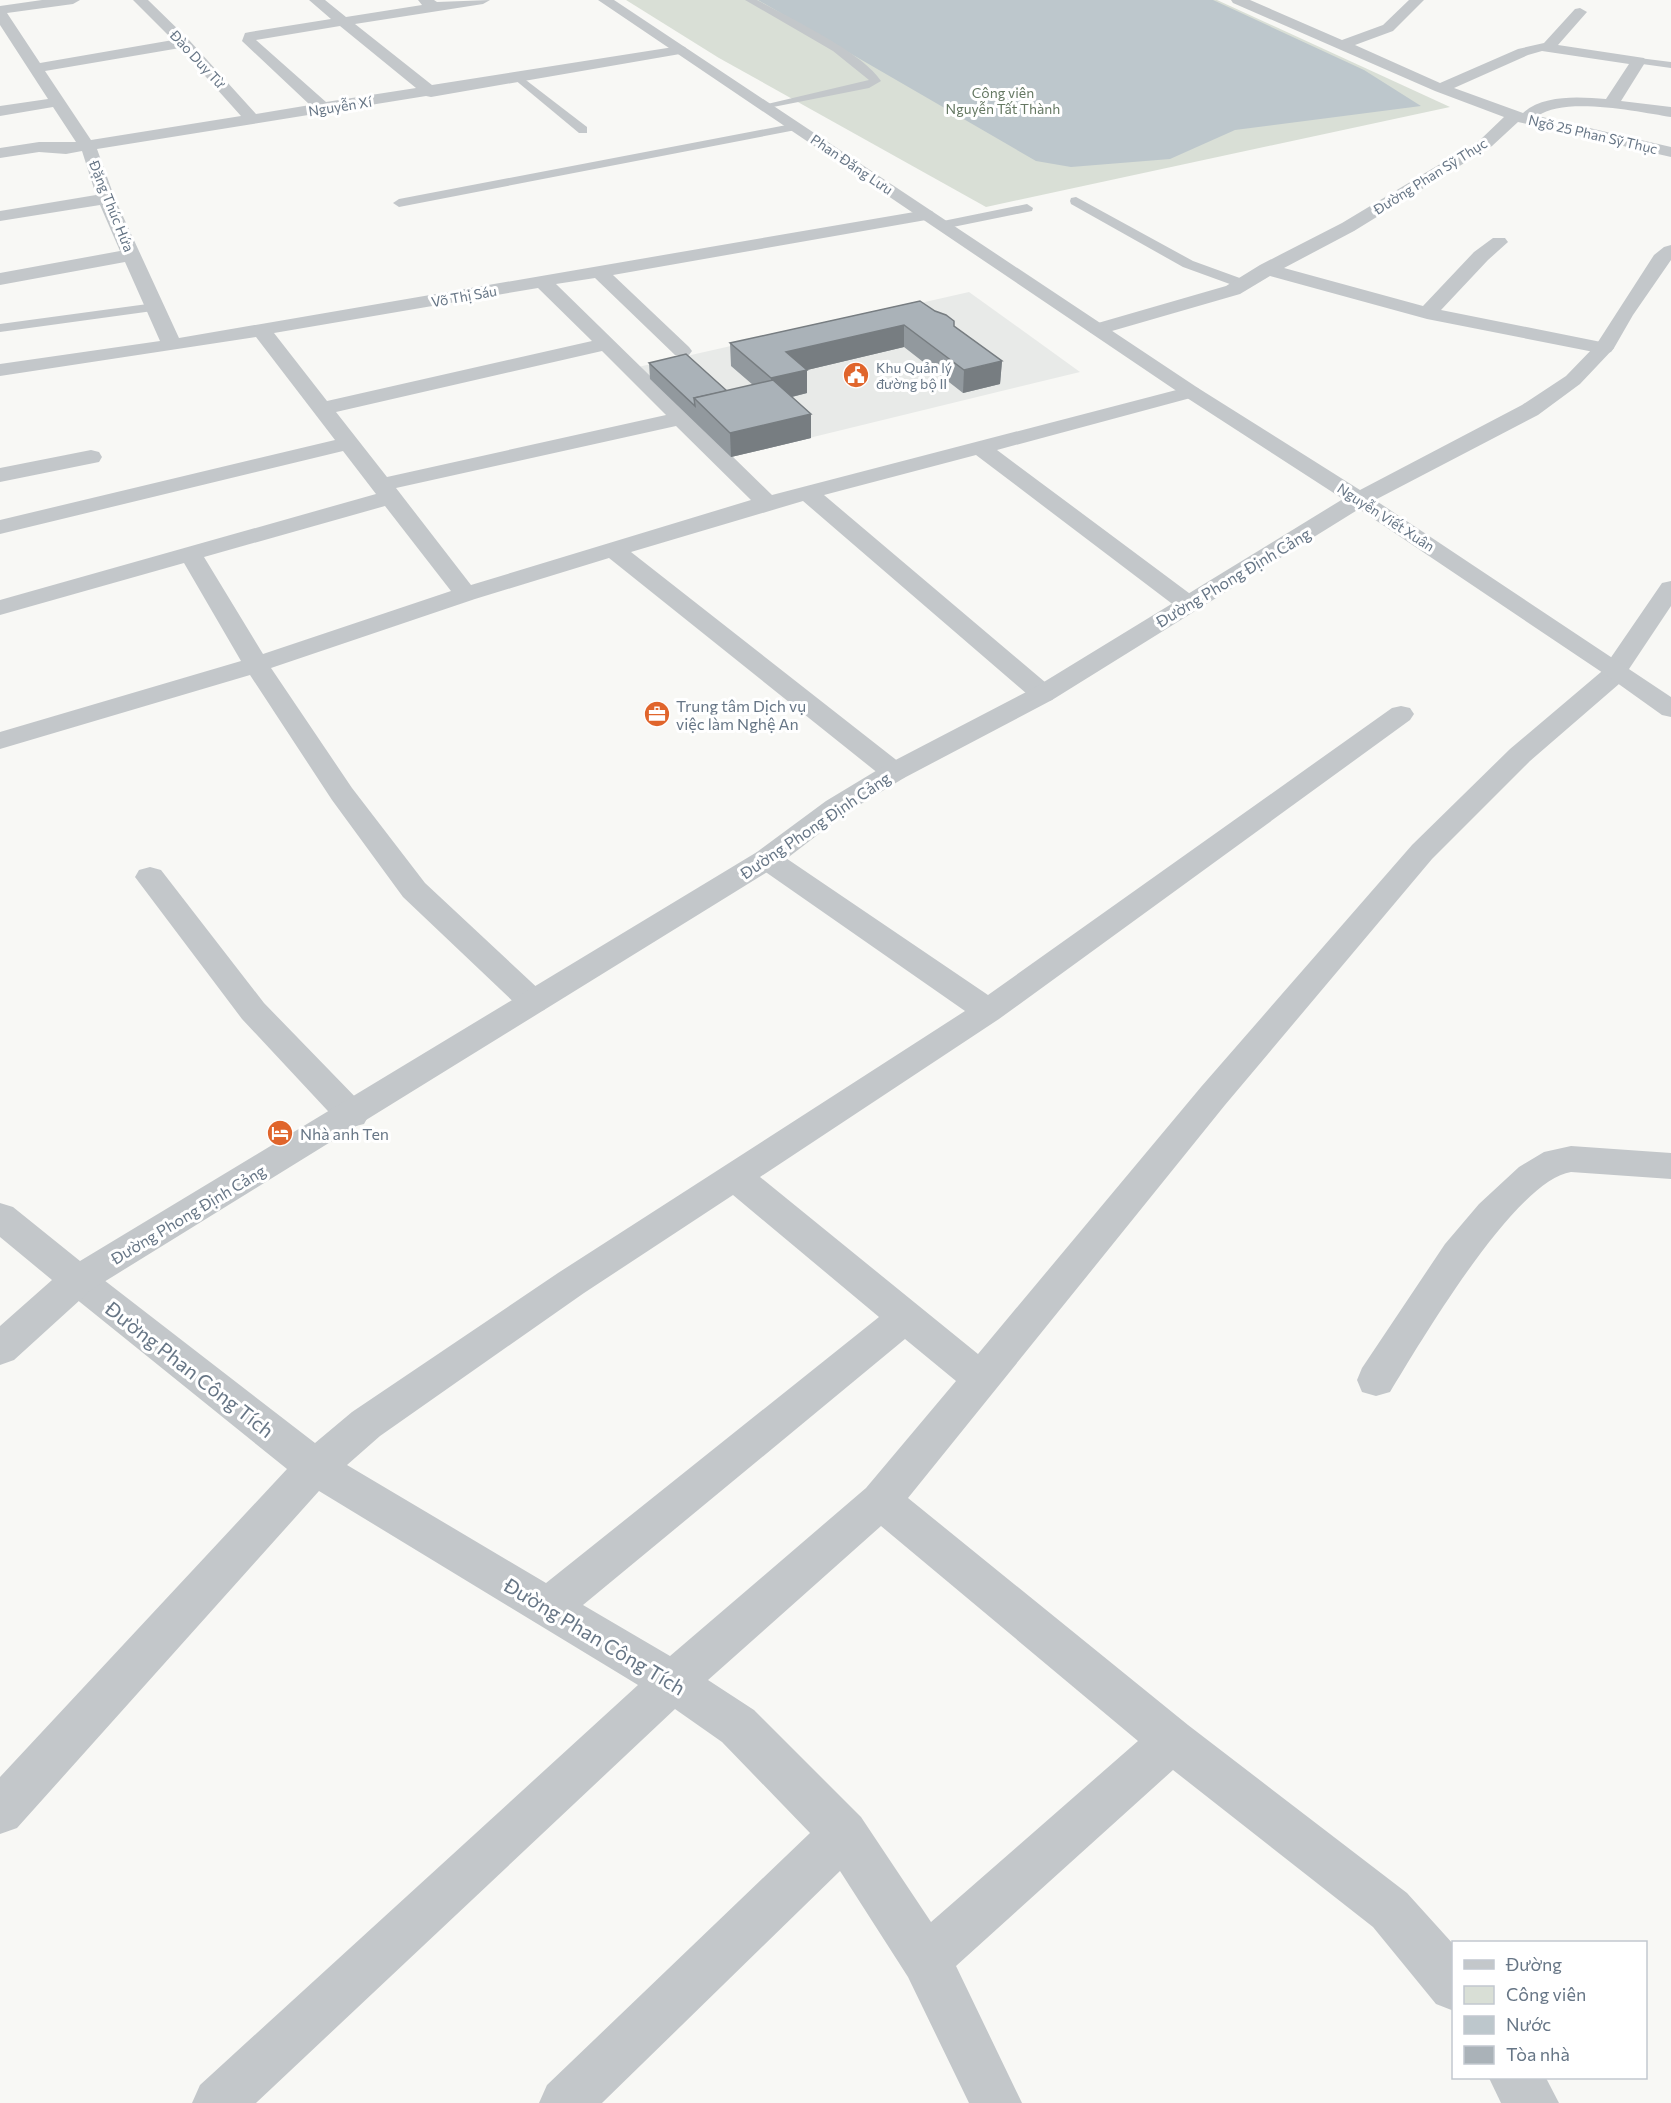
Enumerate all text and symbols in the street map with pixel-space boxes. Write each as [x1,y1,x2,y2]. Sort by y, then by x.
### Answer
street label: Đào Duy Từ [166,26,229,92]
park label: Công viên Nguyễn Tất Thành [946,84,1060,117]
street label: Nguyễn Xí [307,93,373,119]
street label: Ngõ 25 Phan Sỹ Thục [1527,111,1659,157]
street label: Phan Đăng Lưu [808,130,896,198]
street label: Đường Phan Sỹ Thục [1369,134,1490,218]
street label: Đặng Thúc Hứa [86,157,138,254]
street label: Võ Thị Sáu [430,282,498,310]
place label: Khu Quản lý đường bộ II [876,359,952,392]
public building icon: Khu Quản lý đường bộ II [841,360,871,390]
street label: Nguyễn Viết Xuân [1334,479,1438,555]
street label: Đường Phong Định Cảng [1151,523,1314,631]
place label: Trung tâm Dịch vụ việc làm Nghệ An [676,696,806,733]
office icon: Trung tâm Dịch vụ việc làm Nghệ An [642,699,672,729]
street label: Đường Phong Định Cảng [735,767,894,883]
hotel icon: Nhà anh Ten [265,1118,295,1148]
place label: Nhà anh Ten [300,1124,389,1143]
street label: Đường Phong Định Cảng [106,1160,269,1268]
street label: Đường Phan Công Tích [100,1295,279,1442]
street label: Đường Phan Công Tích [499,1572,690,1700]
legend [1452,1941,1647,2079]
text: Đường [1505,1953,1562,1975]
text: Công viên [1506,1983,1586,2005]
text: Nước [1506,2013,1551,2035]
text: Tòa nhà [1506,2043,1570,2065]

